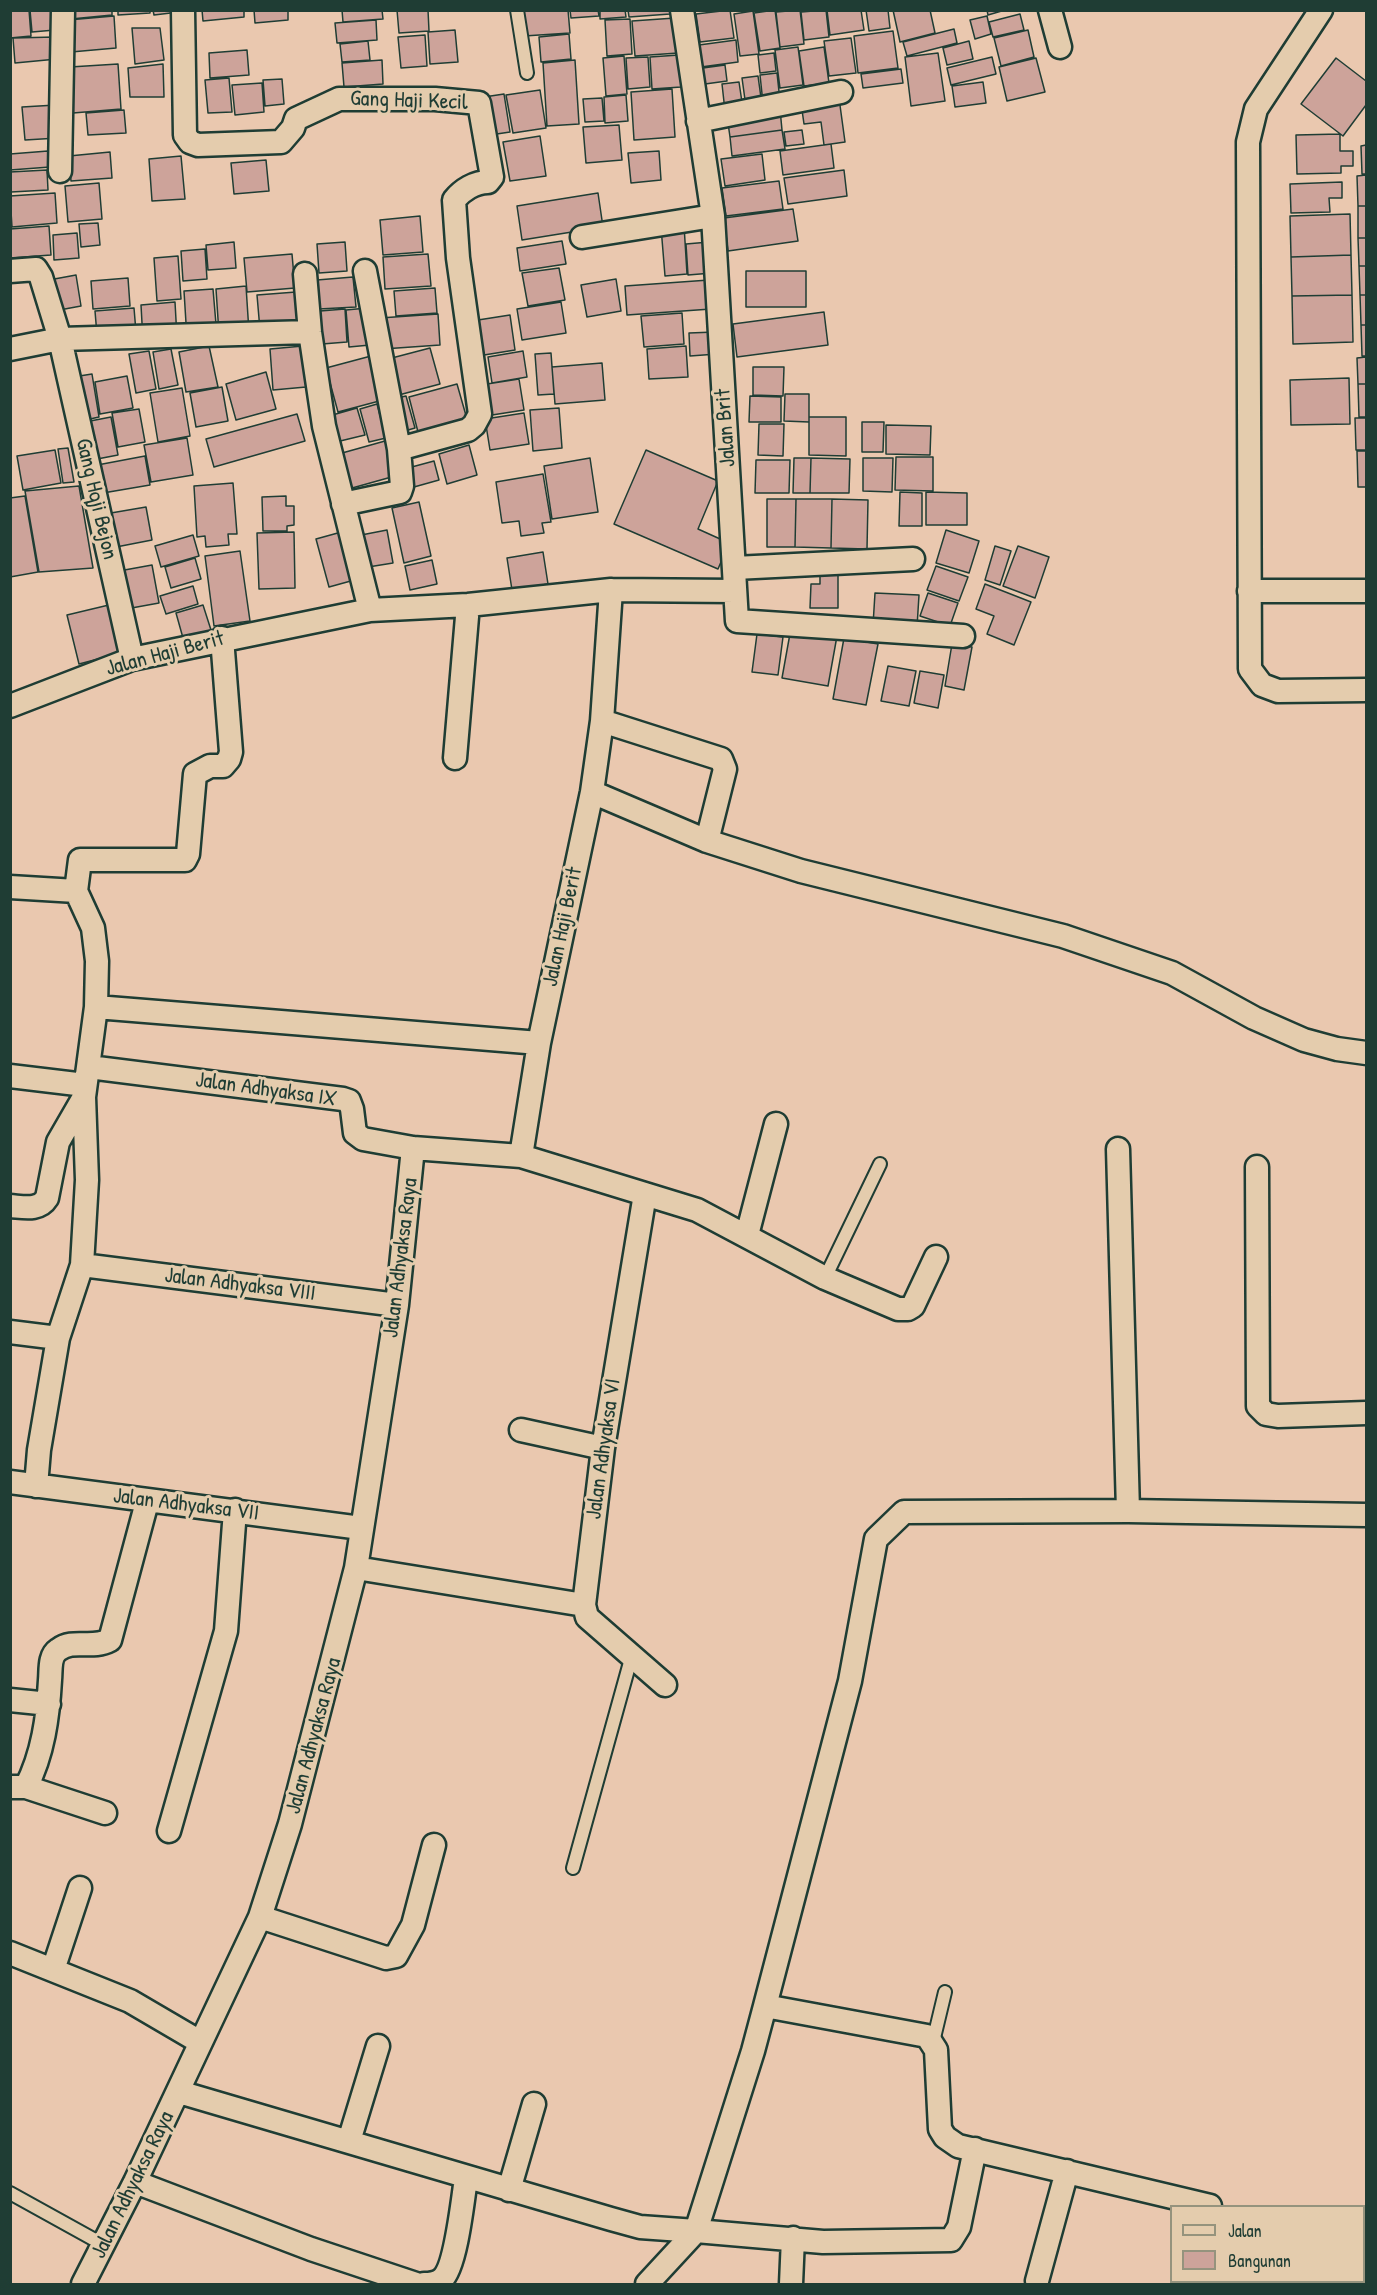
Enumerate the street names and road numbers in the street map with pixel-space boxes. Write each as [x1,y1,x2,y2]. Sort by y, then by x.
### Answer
street label: Gang Haji Kecil [350,86,468,116]
street label: Jalan Brit [710,388,742,468]
street label: Gang Hqji Bejon [69,436,123,562]
street label: Jalan Haji Berit [103,626,227,682]
street label: Jalan Haji Berit [537,865,589,989]
street label: Jalan Adhyaksa IX [194,1067,338,1113]
street label: Jalan Adhyaksa Raya [378,1177,424,1339]
street label: Jalan Adhyaksa VIII [163,1263,317,1307]
street label: Jalan Adhyaksa VI [581,1377,627,1521]
street label: Jalan Adhyaksa VII [112,1483,260,1527]
street label: Jalan Adhyaksa Raya [280,1655,348,1817]
street label: Jalan Adhyaksa Raya [86,2107,180,2263]

